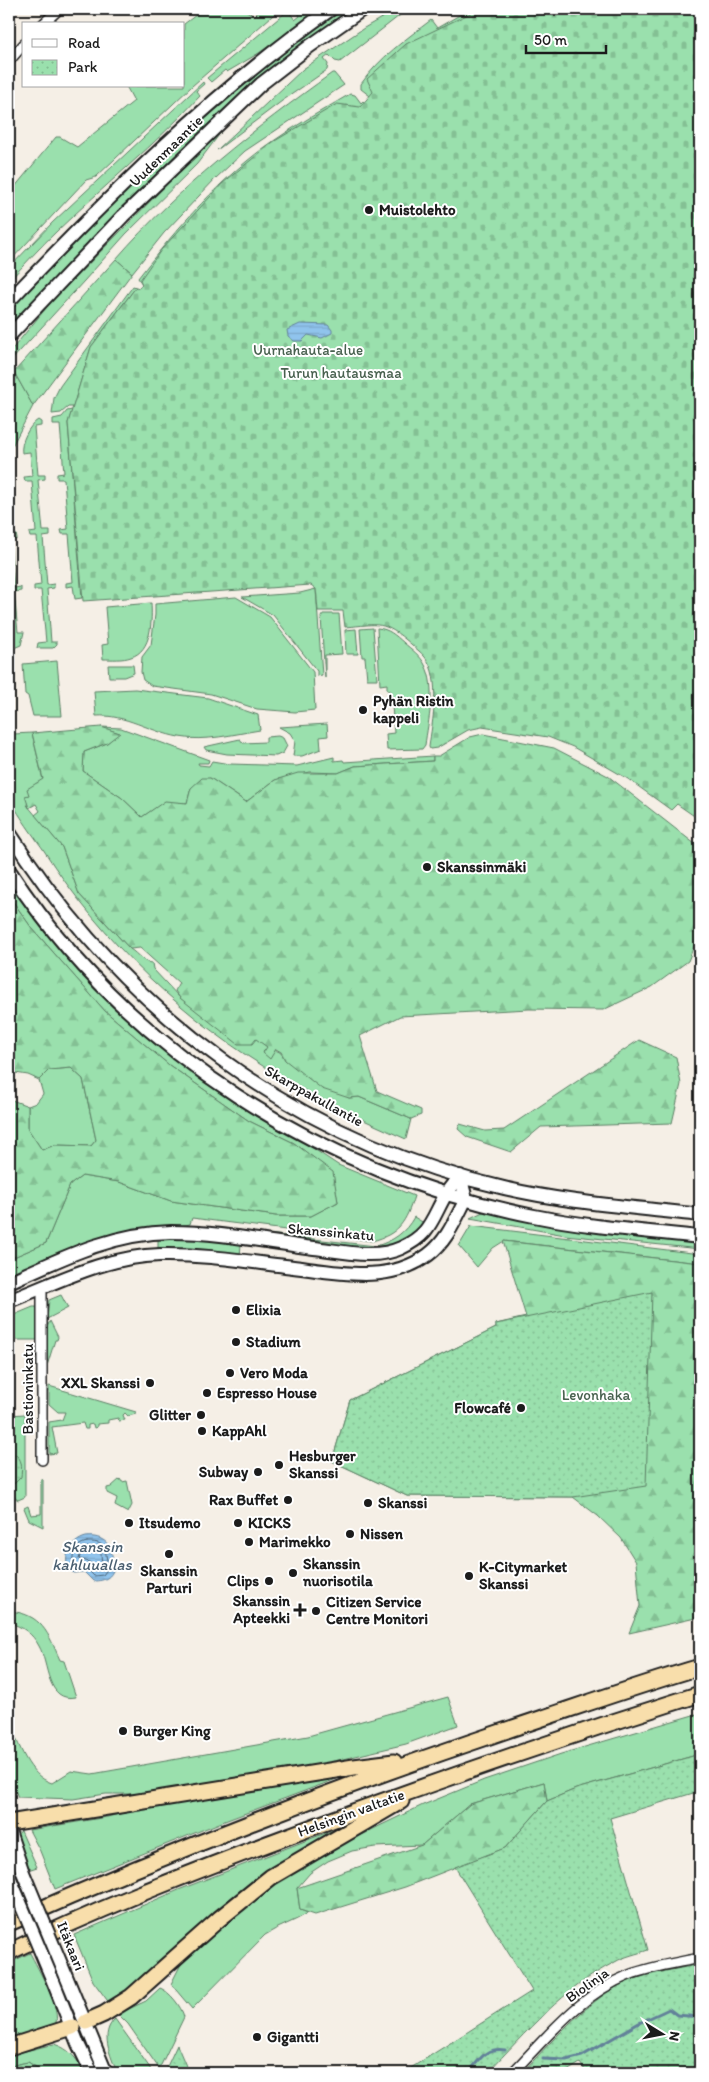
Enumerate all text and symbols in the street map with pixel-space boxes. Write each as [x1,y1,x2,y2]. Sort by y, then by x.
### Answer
legend [22,22,185,88]
scale bar [526,22,606,54]
text: 50 m [534,31,567,49]
text: Road [68,34,101,52]
text: Park [68,58,98,76]
street label: Uudenmaantie [126,112,206,190]
place label: Muistolehto [379,201,456,219]
marker: Muistolehto [363,204,375,216]
park label: Uurnahauta-alue [253,341,363,359]
park label: Turun hautausmaa [280,364,402,382]
place label: Pyhän Ristin kappeli [373,692,454,728]
marker: Pyhän Ristin kappeli [357,704,369,716]
place label: Skanssinmäki [437,858,526,876]
marker: Skanssinmäki [421,861,433,873]
street label: Skarppakullantie [262,1061,366,1131]
street label: Skanssinkatu [287,1219,375,1245]
place label: Elixia [246,1301,281,1319]
marker: Elixia [230,1304,242,1316]
place label: Stadium [246,1333,301,1351]
marker: Stadium [230,1336,242,1348]
street label: Bastioninkatu [19,1343,37,1435]
place label: Vero Moda [240,1364,308,1382]
marker: Vero Moda [224,1367,236,1379]
place label: XXL Skanssi [61,1374,140,1392]
marker: XXL Skanssi [144,1377,156,1389]
place label: Espresso House [217,1384,317,1403]
park label: Levonhaka [562,1386,630,1404]
marker: Espresso House [201,1387,213,1399]
place label: Flowcafé [454,1399,511,1417]
marker: Flowcafé [515,1402,527,1414]
place label: Glitter [149,1406,191,1424]
marker: Glitter [195,1409,207,1421]
place label: KappAhl [212,1422,267,1441]
marker: KappAhl [196,1425,208,1437]
place label: Hesburger Skanssi [289,1447,356,1482]
marker: Hesburger Skanssi [273,1459,285,1471]
place label: Subway [199,1463,249,1482]
marker: Subway [252,1466,264,1478]
place label: Rax Buffet [209,1491,278,1509]
marker: Rax Buffet [282,1494,294,1506]
place label: Skanssi [378,1494,427,1512]
marker: Skanssi [362,1497,374,1509]
place label: Itsudemo [139,1514,201,1532]
place label: KICKS [248,1514,291,1532]
marker: Itsudemo [123,1517,135,1529]
marker: KICKS [232,1517,244,1529]
place label: Nissen [360,1525,403,1543]
marker: Nissen [344,1528,356,1540]
place label: Marimekko [259,1533,331,1551]
marker: Marimekko [243,1536,255,1548]
water label: Skanssin kahluuallas [52,1537,132,1574]
marker: Skanssin Parturi [163,1548,175,1560]
place label: Skanssin nuorisotila [302,1555,373,1590]
place label: K-Citymarket Skanssi [479,1558,568,1593]
place label: Skanssin Parturi [140,1562,199,1597]
marker: Skanssin nuorisotila [287,1567,299,1579]
marker: K-Citymarket Skanssi [463,1570,475,1582]
place label: Clips [227,1572,259,1591]
marker: Clips [263,1575,275,1587]
place label: Skanssin Apteekki [232,1592,291,1628]
place label: Citizen Service Centre Monitori [326,1593,428,1628]
marker: Skanssin Apteekki [294,1604,306,1616]
marker: Citizen Service Centre Monitori [310,1605,322,1617]
place label: Burger King [133,1722,211,1741]
marker: Burger King [117,1725,129,1737]
street label: Helsingin valtatie [295,1785,407,1841]
street label: Itäkaari [53,1919,89,1973]
street label: Biolinja [562,1964,612,2006]
north arrow [636,2010,686,2060]
place label: Gigantti [267,2028,319,2047]
text: N [665,2030,684,2042]
marker: Gigantti [251,2031,263,2043]

